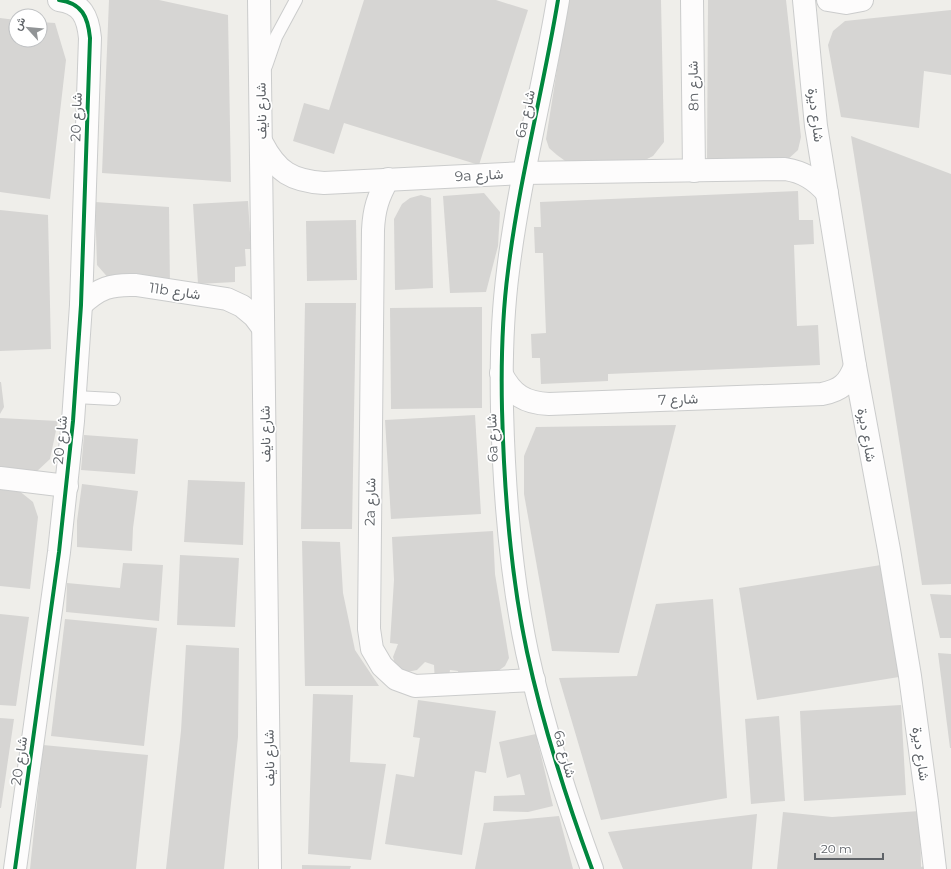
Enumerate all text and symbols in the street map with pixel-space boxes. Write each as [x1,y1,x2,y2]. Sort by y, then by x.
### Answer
north arrow [8,8,48,48]
text: ش [10,14,28,33]
street label: 8n شارع [684,61,704,111]
street label: شارع نايف [252,82,272,140]
street label: شارع ديرة [802,87,828,143]
street label: 6a شارع [511,88,541,140]
street label: شارع 20 [66,92,88,142]
street label: 9a شارع [454,165,504,187]
street label: 11b شارع [148,279,202,305]
street label: شارع 7 [658,389,698,411]
street label: شارع نايف [256,405,276,463]
street label: شارع ديرة [851,407,881,464]
street label: 6a شارع [482,413,504,463]
street label: شارع 20 [49,415,73,465]
street label: 2a شارع [361,478,381,526]
street label: شارع ديرة [906,726,934,782]
street label: 6a شارع [548,728,580,780]
street label: شارع نايف [260,729,280,787]
street label: شارع 20 [7,735,33,787]
scale bar [815,835,883,861]
text: 20 m [821,841,852,856]

